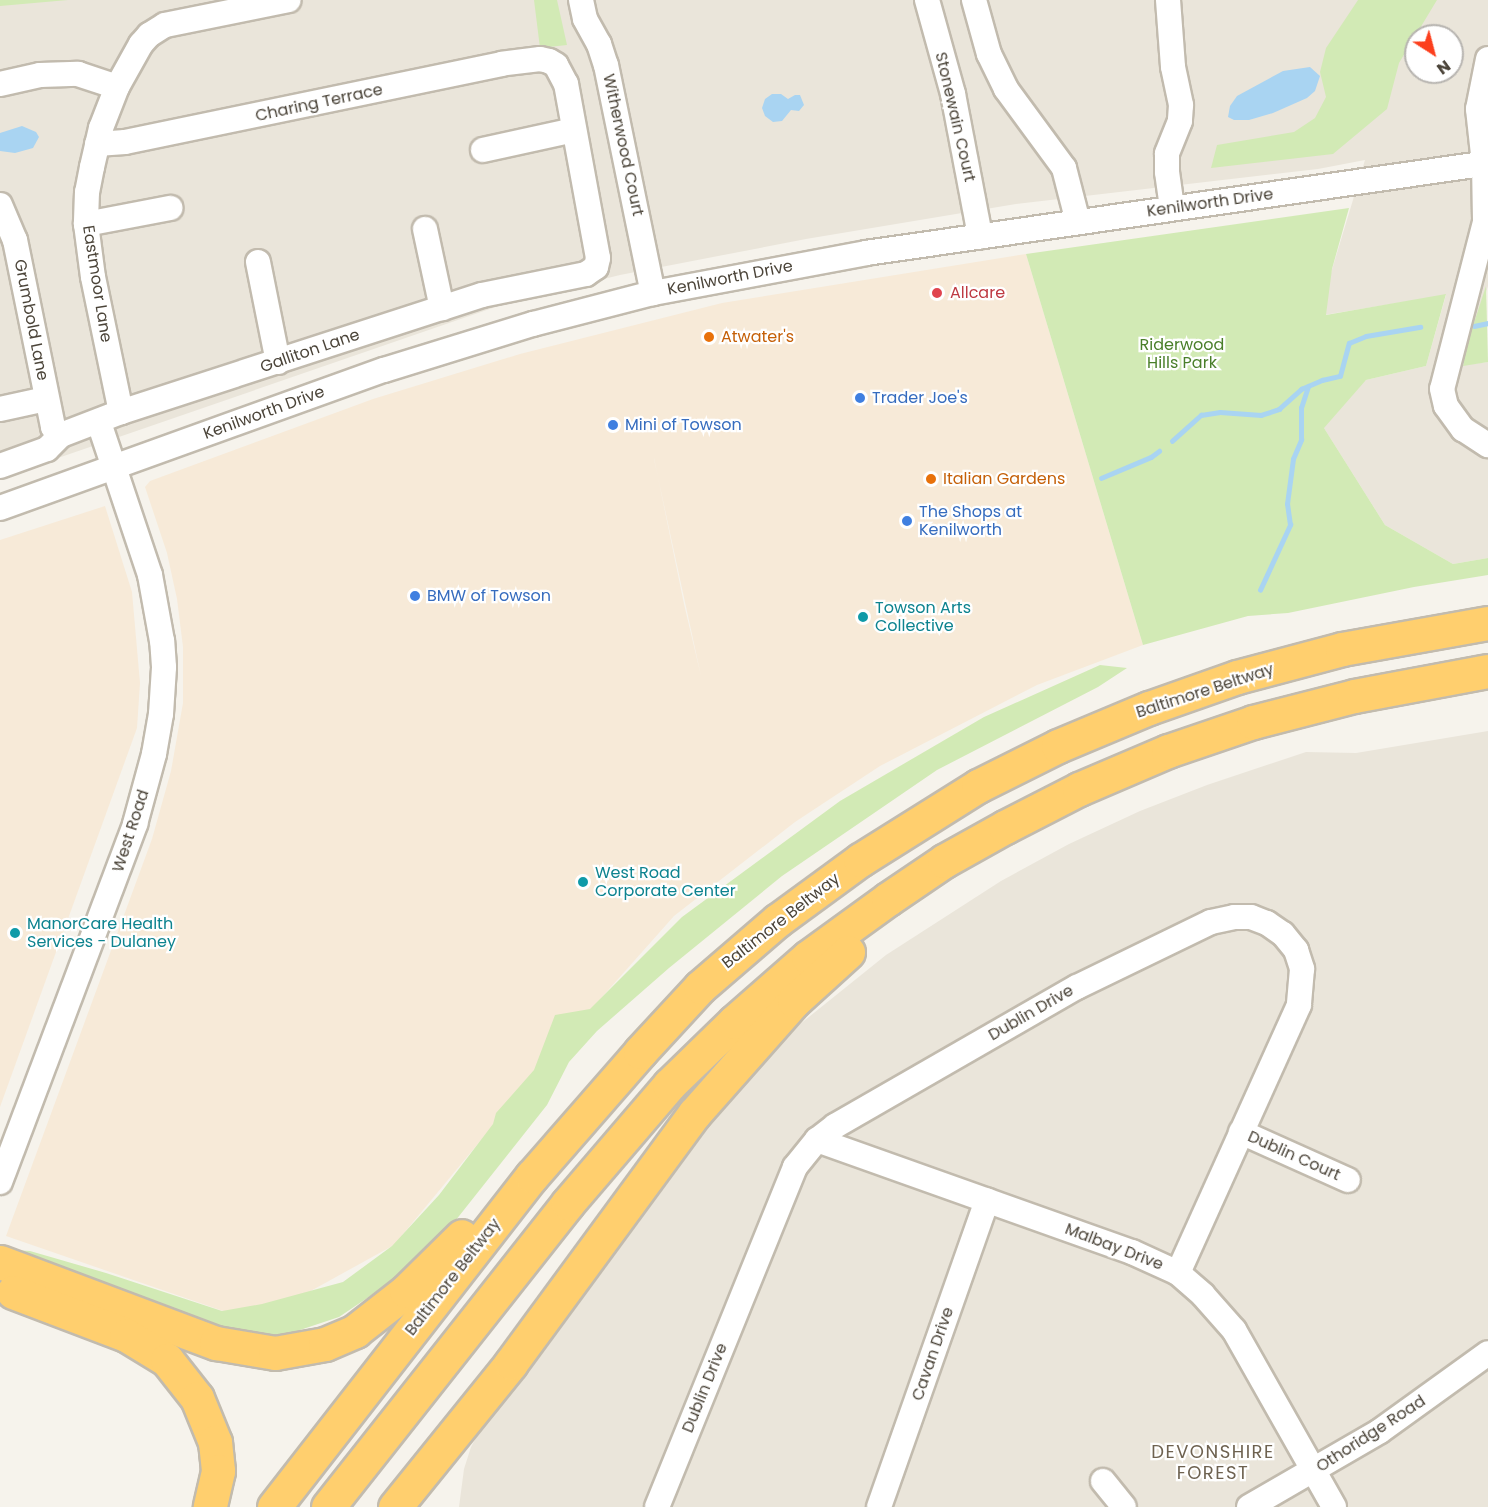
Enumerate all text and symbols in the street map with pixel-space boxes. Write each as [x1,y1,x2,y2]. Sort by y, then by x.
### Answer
north arrow [1404,24,1464,84]
street label: Stonewain Court [931,50,979,184]
text: N [1432,55,1455,80]
street label: Witherwood Court [599,72,647,218]
street label: Charing Terrace [254,80,384,126]
street label: Kenilworth Drive [1146,185,1274,221]
street label: Eastmoor Lane [78,224,116,344]
street label: Kenilworth Drive [666,256,794,300]
street label: Grumbold Lane [10,258,52,382]
place label: Allcare [950,283,1005,303]
marker: Allcare [928,284,946,302]
street label: Galliton Lane [258,325,362,377]
place label: Atwater's [721,327,794,347]
marker: Atwater's [702,330,716,344]
park label: Riderwood Hills Park [1140,335,1224,373]
street label: Kenilworth Drive [201,382,327,444]
place label: Trader Joe's [872,388,968,408]
marker: Trader Joe's [853,391,867,405]
place label: Mini of Towson [625,415,742,435]
marker: Mini of Towson [606,418,620,432]
place label: Italian Gardens [943,469,1065,489]
marker: Italian Gardens [924,472,938,486]
place label: The Shops at Kenilworth [919,502,1022,540]
marker: The Shops at Kenilworth [900,514,914,528]
place label: BMW of Towson [427,586,551,606]
marker: BMW of Towson [408,589,422,603]
place label: Towson Arts Collective [875,598,971,636]
marker: Towson Arts Collective [856,610,870,624]
street label: Baltimore Beltway [1134,660,1276,722]
street label: West Road [109,787,153,875]
place label: West Road Corporate Center [595,863,736,901]
street label: Baltimore Beltway [718,869,844,973]
marker: West Road Corporate Center [576,875,590,889]
place label: ManorCare Health Services - Dulaney [27,914,176,952]
marker: ManorCare Health Services - Dulaney [8,926,22,940]
street label: Dublin Drive [985,981,1077,1045]
street label: Dublin Court [1245,1127,1343,1185]
street label: Baltimore Beltway [401,1214,505,1340]
street label: Malbay Drive [1062,1219,1166,1275]
street label: Cavan Drive [908,1305,958,1403]
street label: Dublin Drive [678,1340,732,1436]
street label: Othoridge Road [1313,1392,1429,1476]
district label: DEVONSHIRE FOREST [1151,1442,1275,1484]

